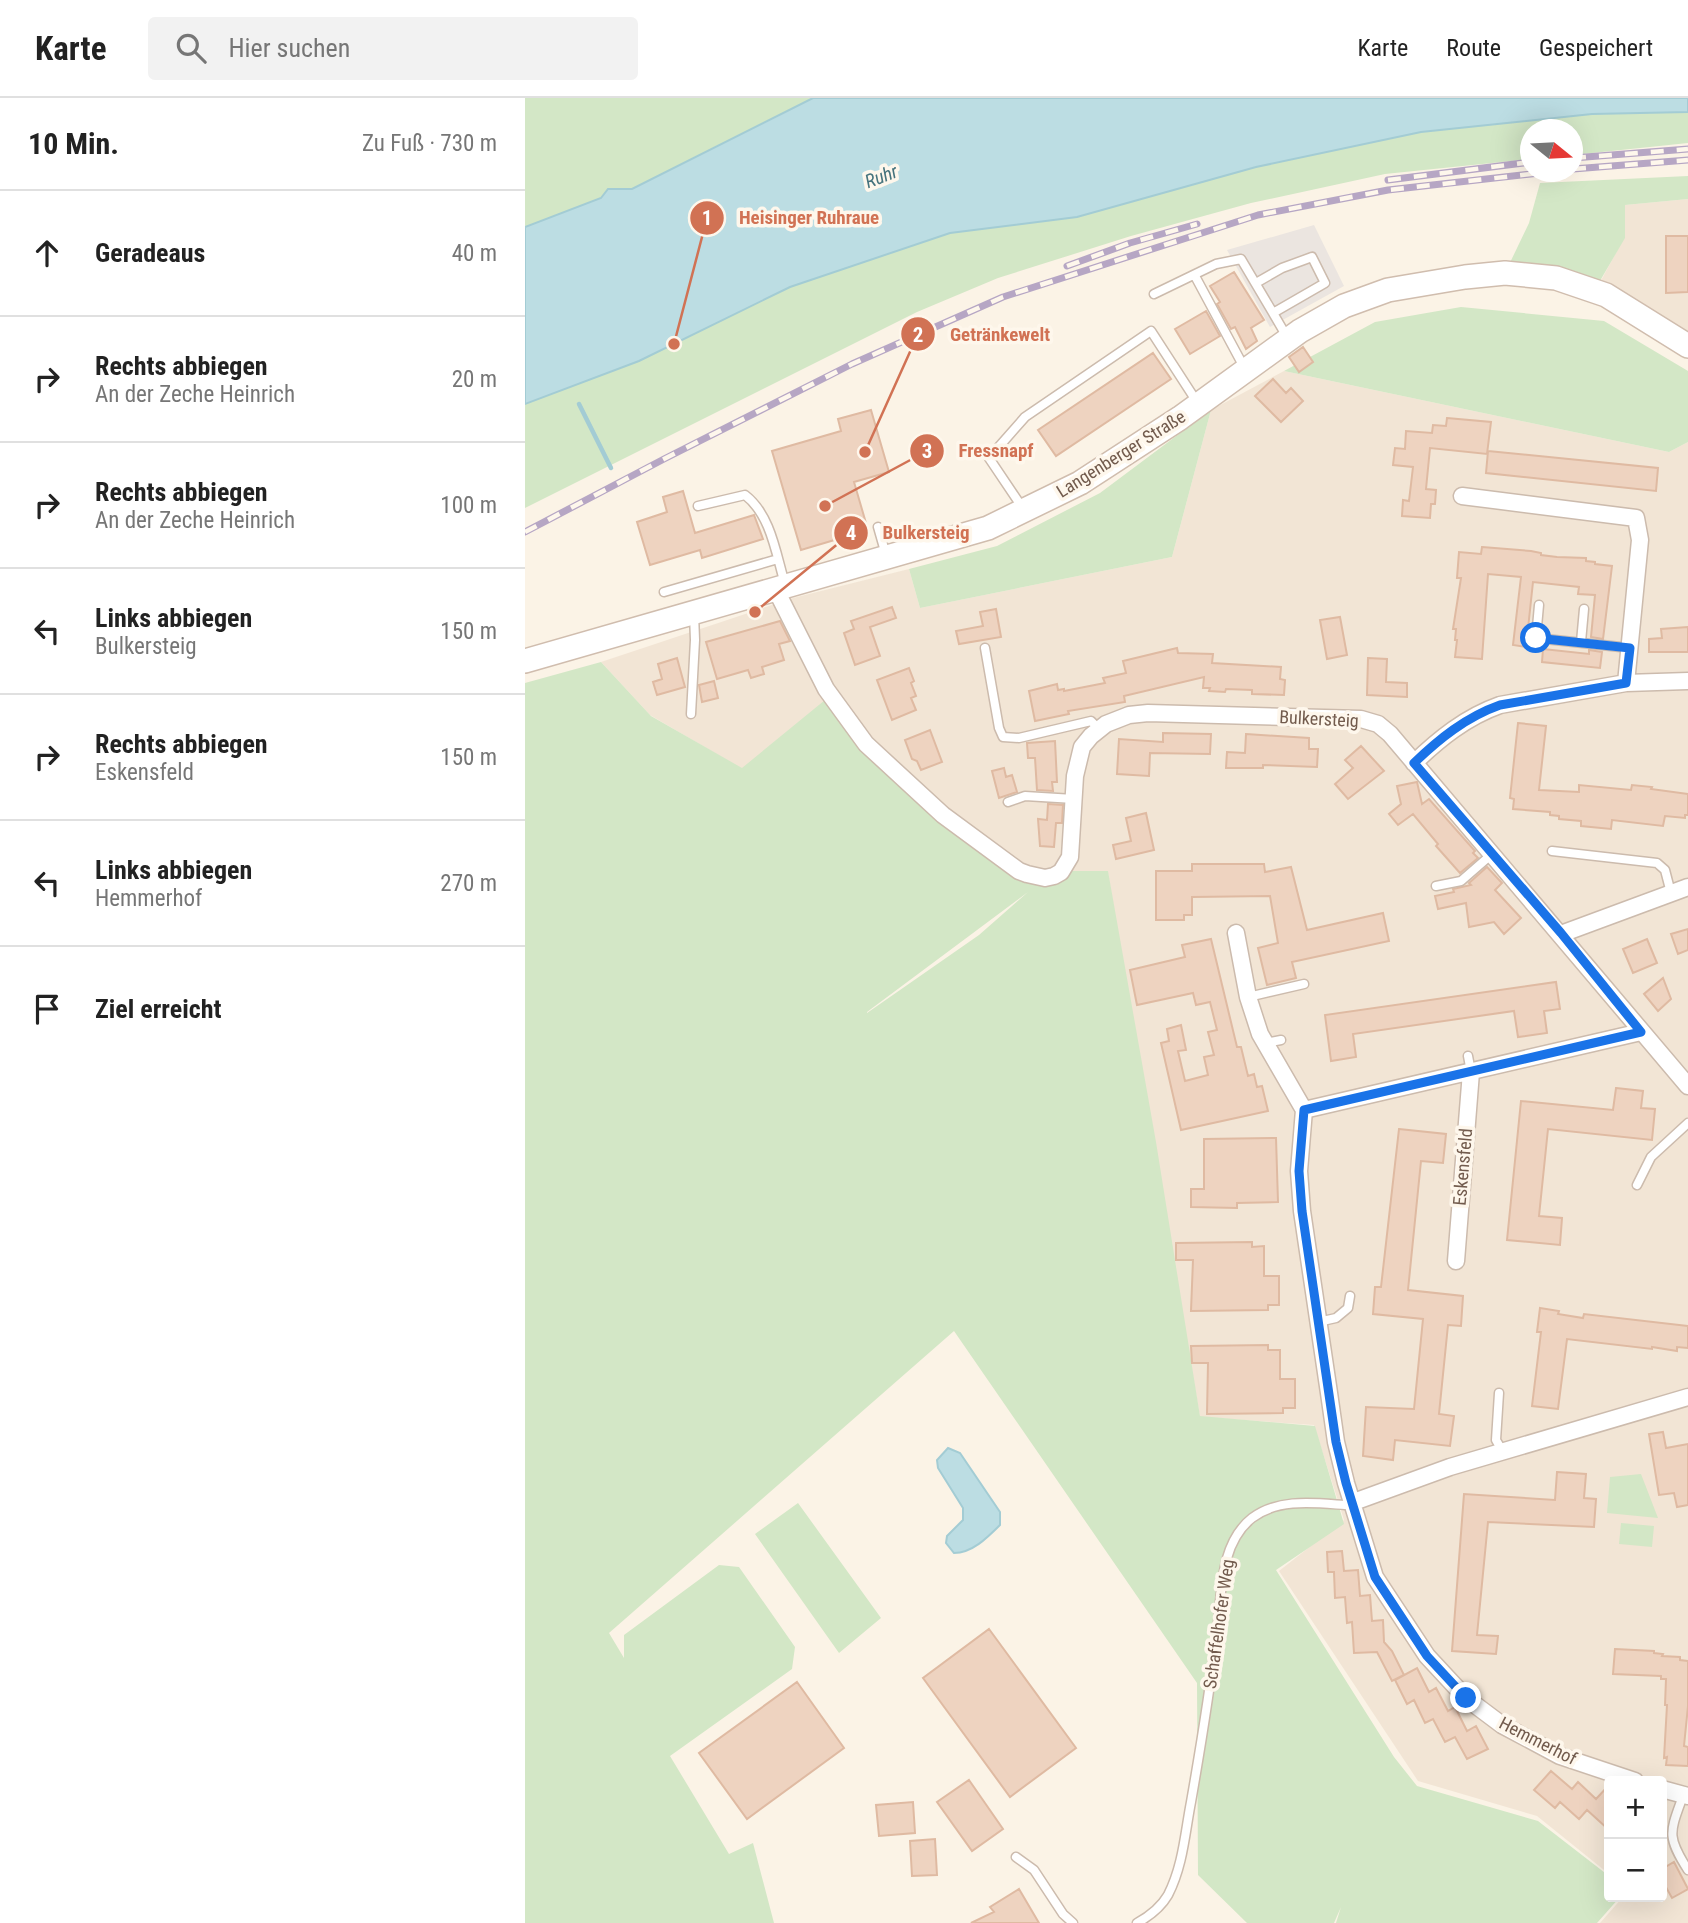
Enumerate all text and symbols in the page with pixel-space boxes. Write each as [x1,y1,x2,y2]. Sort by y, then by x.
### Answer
search box [148,17,638,80]
text: Karte [35,29,106,68]
icon: search [172,29,210,67]
text: Hier suchen [228,33,350,63]
text: Karte [1358,34,1408,62]
text: Route [1446,34,1501,62]
text: Gespeichert [1539,34,1653,62]
north arrow [1520,119,1583,182]
text: 10 Min. [28,126,119,161]
text: Zu Fuß · 730 m [362,130,497,157]
water label: Ruhr [862,160,901,193]
callout: Heisinger Ruhraue [690,198,893,238]
text: 1 [702,206,712,230]
text: Heisinger Ruhraue [739,206,879,229]
icon: ahead [28,234,66,272]
text: Geradeaus [95,238,205,268]
text: 40 m [452,240,497,267]
callout: Getränkewelt [901,314,1064,354]
text: 2 [913,323,923,347]
text: Getränkewelt [950,323,1050,346]
text: Rechts abbiegen [95,351,268,381]
icon: right [28,360,66,398]
text: 20 m [452,366,497,393]
text: An der Zeche Heinrich [95,381,295,408]
street label: Langenberger Straße [1053,406,1189,502]
callout: Fressnapf [910,431,1048,471]
text: 3 [922,439,932,463]
text: Fressnapf [958,439,1034,462]
text: Rechts abbiegen [95,477,268,507]
icon: right [28,486,66,524]
text: 100 m [440,492,497,519]
text: An der Zeche Heinrich [95,507,295,534]
callout: Bulkersteig [833,513,983,553]
text: 4 [846,521,856,545]
text: Bulkersteig [883,521,969,544]
text: Links abbiegen [95,603,252,633]
icon: left [28,612,66,650]
text: 150 m [440,618,497,645]
route start [1520,622,1551,653]
text: Bulkersteig [95,633,197,660]
street label: Bulkersteig [1279,706,1359,731]
text: Rechts abbiegen [95,729,268,759]
icon: right [28,738,66,776]
text: 150 m [440,744,497,771]
text: Eskensfeld [95,759,194,786]
text: Links abbiegen [95,855,252,885]
icon: left [28,864,66,902]
text: 270 m [440,870,497,897]
text: Hemmerhof [95,885,202,912]
icon: arrive [28,990,66,1028]
text: Ziel erreicht [95,994,221,1024]
street label: Eskensfeld [1449,1127,1476,1206]
street label: Schaffelhofer Weg [1199,1558,1238,1690]
route end [1450,1682,1481,1713]
street label: Hemmerhof [1496,1712,1581,1769]
map controls [1604,1776,1667,1902]
button: + [1604,1776,1667,1839]
button: − [1604,1839,1667,1902]

